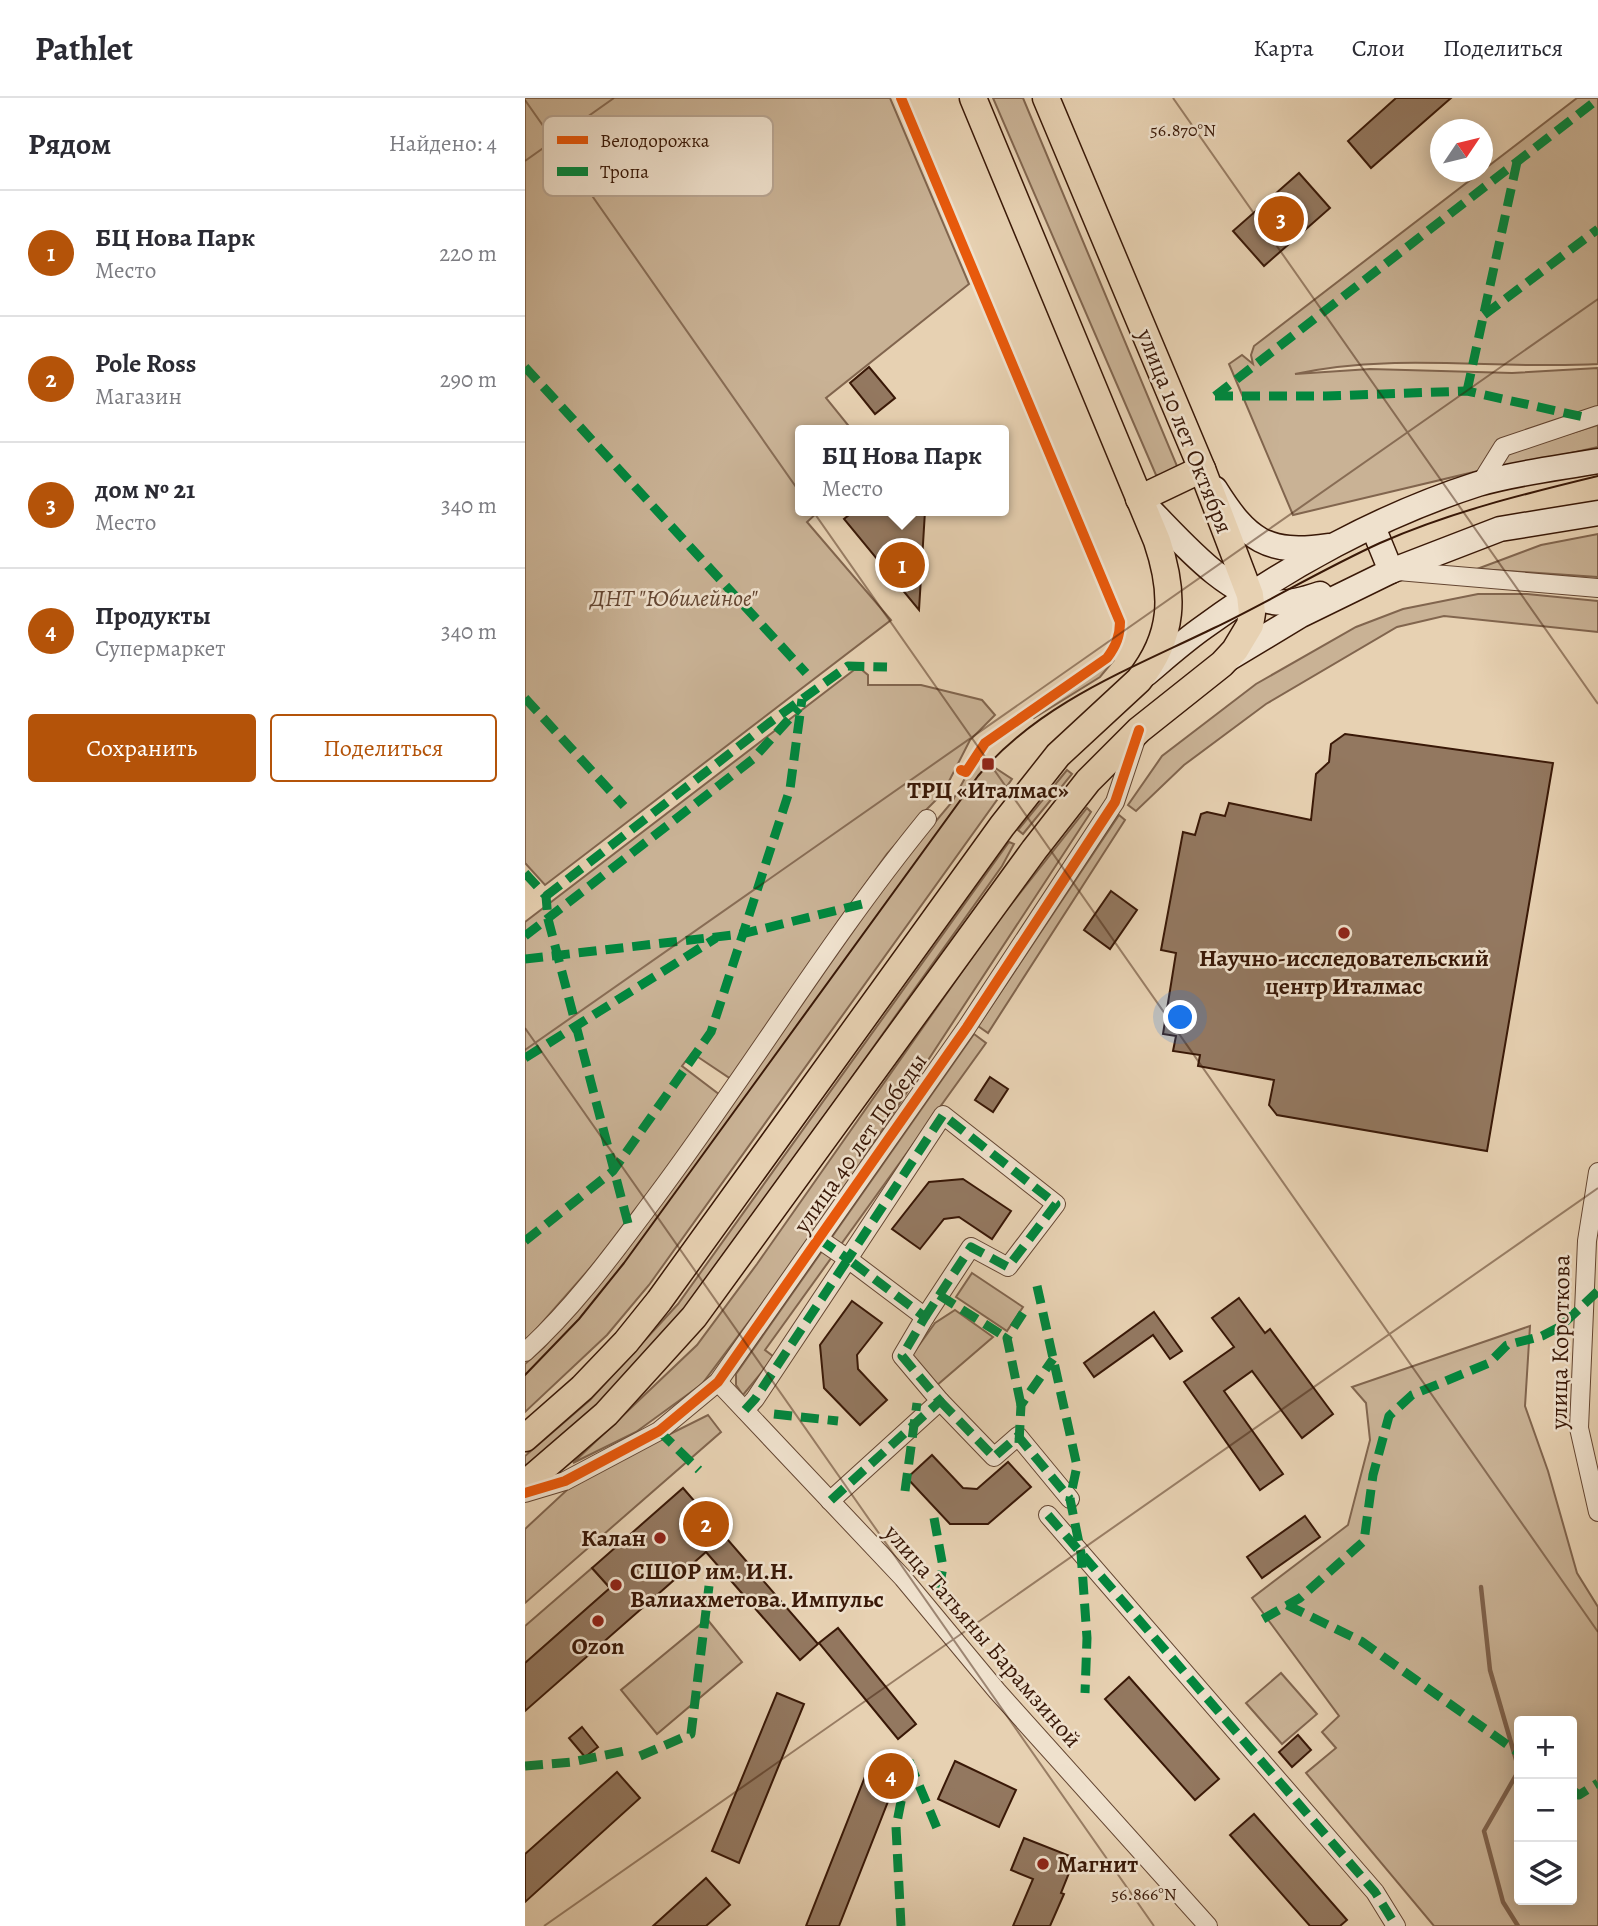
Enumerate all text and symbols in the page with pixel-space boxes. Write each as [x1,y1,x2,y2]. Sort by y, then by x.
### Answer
text: Pathlet [35,26,133,71]
text: Карта [1253,32,1314,64]
text: Слои [1352,32,1405,64]
text: Поделиться [1443,32,1563,64]
legend [543,116,773,196]
text: 56.870°N [1150,118,1216,142]
north arrow [1430,119,1493,182]
text: Рядом [28,124,111,164]
text: Найдено: 4 [389,128,497,159]
text: Велодорожка [600,128,710,154]
text: Тропа [600,159,649,185]
pin: 3 [1258,193,1304,245]
text: БЦ Нова Парк [95,220,255,255]
text: 1 [47,238,55,269]
text: 220 m [439,238,497,269]
text: Место [95,255,156,286]
street label: улица 10 лет Октября [1129,323,1241,538]
text: Pole Ross [95,346,196,381]
text: 2 [45,364,57,395]
text: 290 m [440,364,497,395]
text: Магазин [95,381,182,412]
popup [795,425,1009,516]
text: БЦ Нова Парк [822,438,982,473]
text: дом № 21 [95,472,195,507]
text: Место [822,473,883,504]
text: 3 [46,490,56,521]
text: 340 m [441,490,497,521]
text: Место [95,507,156,538]
pin: 1 [879,539,925,591]
park label: ДНТ "Юбилейное" [588,582,758,614]
text: Продукты [95,598,211,633]
text: 4 [46,616,56,647]
text: 340 m [441,616,497,647]
text: Супермаркет [95,633,226,664]
button: Сохранить [28,714,256,782]
button: Поделиться [270,714,497,782]
marker: ТРЦ «Италмас» [980,756,996,772]
place label: ТРЦ «Италмас» [907,774,1069,806]
marker: Научно-исследовательский центр Италмас [1336,925,1352,941]
place label: Научно-исследовательский центр Италмас [1199,942,1489,1002]
your location [1163,1000,1197,1034]
street label: улица 40 лет Победы [785,1047,934,1240]
street label: улица Короткова [1542,1254,1578,1431]
pin: 2 [683,1498,729,1550]
street label: улица Татьяны Барамзиной [876,1517,1089,1754]
place label: Калан [581,1522,646,1554]
marker: Калан [652,1530,668,1546]
place label: СШОР им. И.Н. Валиахметова. Импульс [630,1555,884,1615]
marker: СШОР им. И.Н. Валиахметова. Импульс [608,1577,624,1593]
marker: Ozon [590,1613,606,1629]
place label: Ozon [571,1630,625,1662]
map controls [1514,1716,1577,1905]
button: + [1514,1716,1577,1779]
pin: 4 [868,1750,914,1802]
button: − [1514,1779,1577,1842]
button: layers [1514,1842,1577,1905]
place label: Магнит [1057,1848,1138,1880]
marker: Магнит [1035,1856,1051,1872]
text: 56.866°N [1111,1882,1177,1906]

